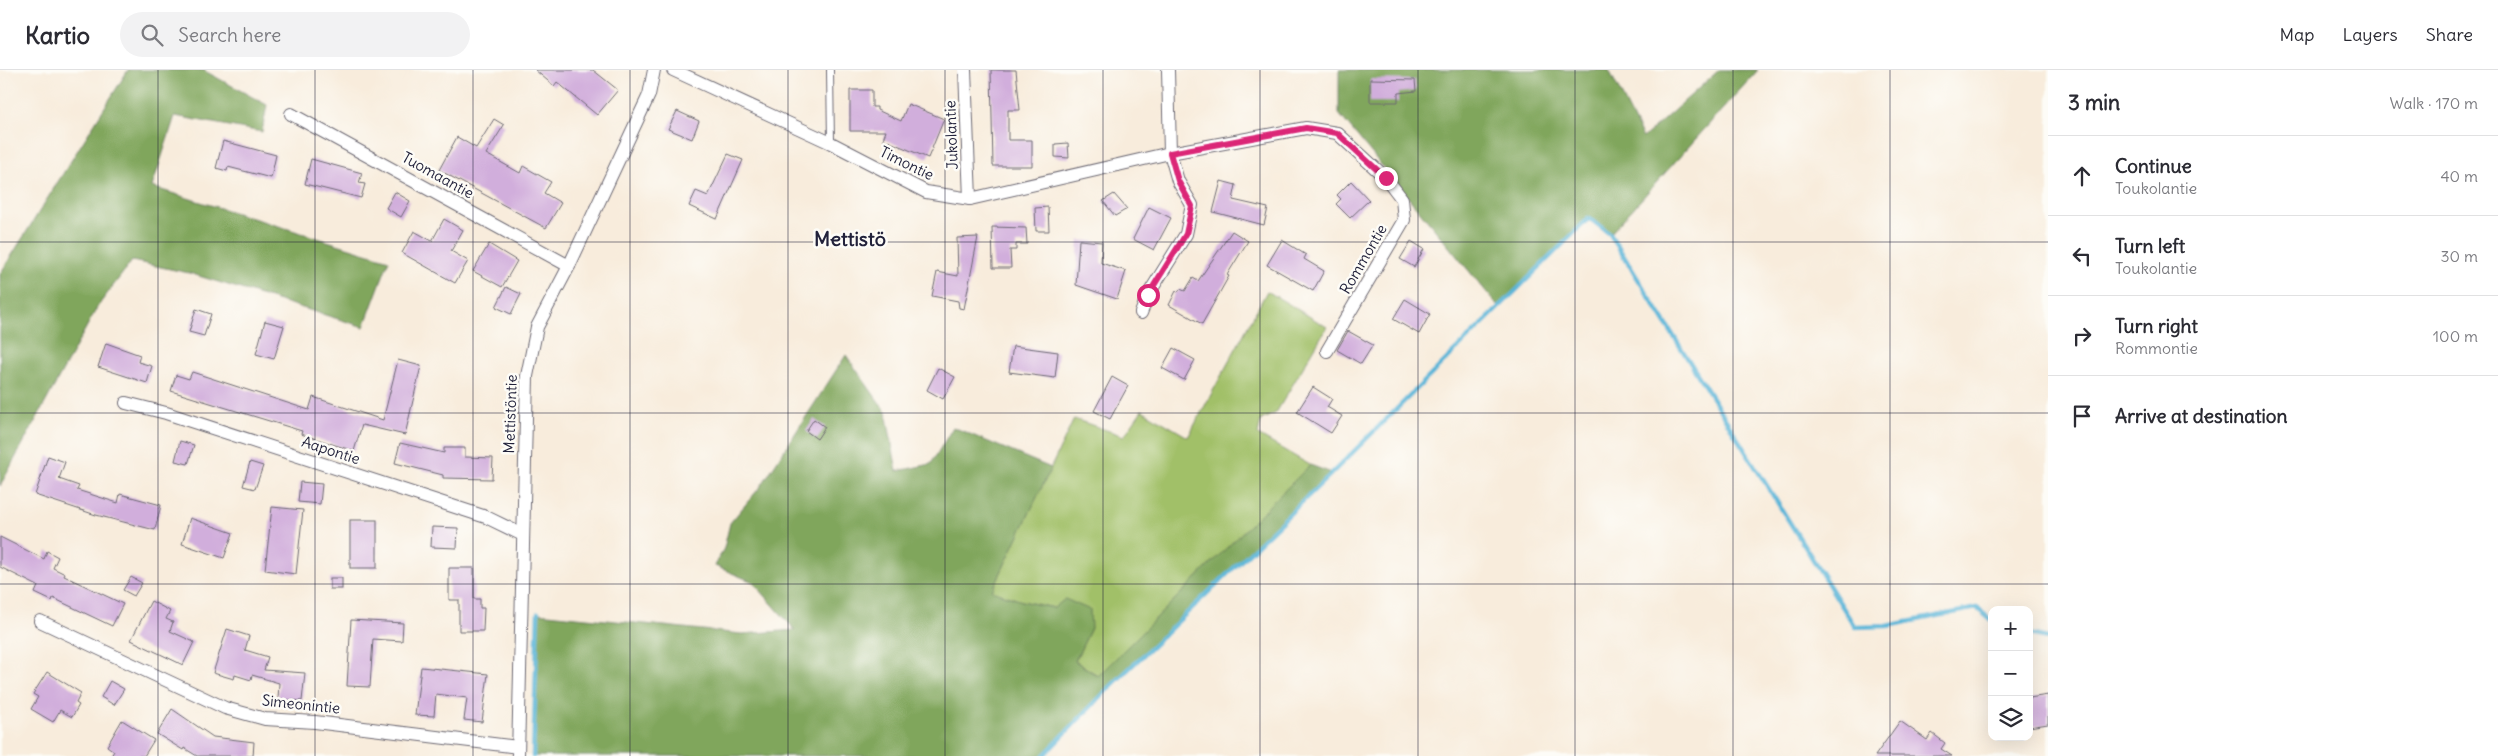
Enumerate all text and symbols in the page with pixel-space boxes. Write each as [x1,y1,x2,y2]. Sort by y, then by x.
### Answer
search box [120,12,470,57]
text: Kartio [25,20,90,50]
icon: search [138,21,166,49]
text: Search here [178,23,281,47]
text: Map [2279,23,2314,46]
text: Layers [2342,23,2398,46]
text: Share [2426,23,2473,46]
text: 3 min [2068,89,2120,116]
text: Walk · 170 m [2389,93,2478,113]
street label: Jukolantie [940,100,962,170]
street label: Timontie [877,142,937,184]
street label: Tuomaantie [399,147,477,203]
text: Continue [2115,154,2192,178]
icon: ahead [2068,162,2096,190]
text: 40 m [2440,166,2478,186]
route end [1375,167,1398,190]
text: Toukolantie [2115,178,2197,198]
street label: Rommontie [1335,221,1391,297]
district label: Mettistö [814,226,886,251]
text: Turn left [2115,234,2185,258]
icon: left [2068,242,2096,270]
text: 30 m [2441,246,2478,266]
text: Toukolantie [2115,258,2197,278]
route start [1137,284,1160,307]
text: Turn right [2115,314,2198,338]
icon: right [2068,322,2096,350]
text: 100 m [2433,326,2478,346]
text: Rommontie [2115,338,2198,358]
street label: Mettistöntie [499,374,521,454]
icon: arrive [2068,402,2096,430]
text: Arrive at destination [2115,404,2288,428]
street label: Aapontie [299,432,363,468]
map controls [1988,606,2033,741]
button: + [1988,606,2033,651]
button: − [1988,651,2033,696]
street label: Simeonintie [261,690,341,718]
button: layers [1988,696,2033,741]

